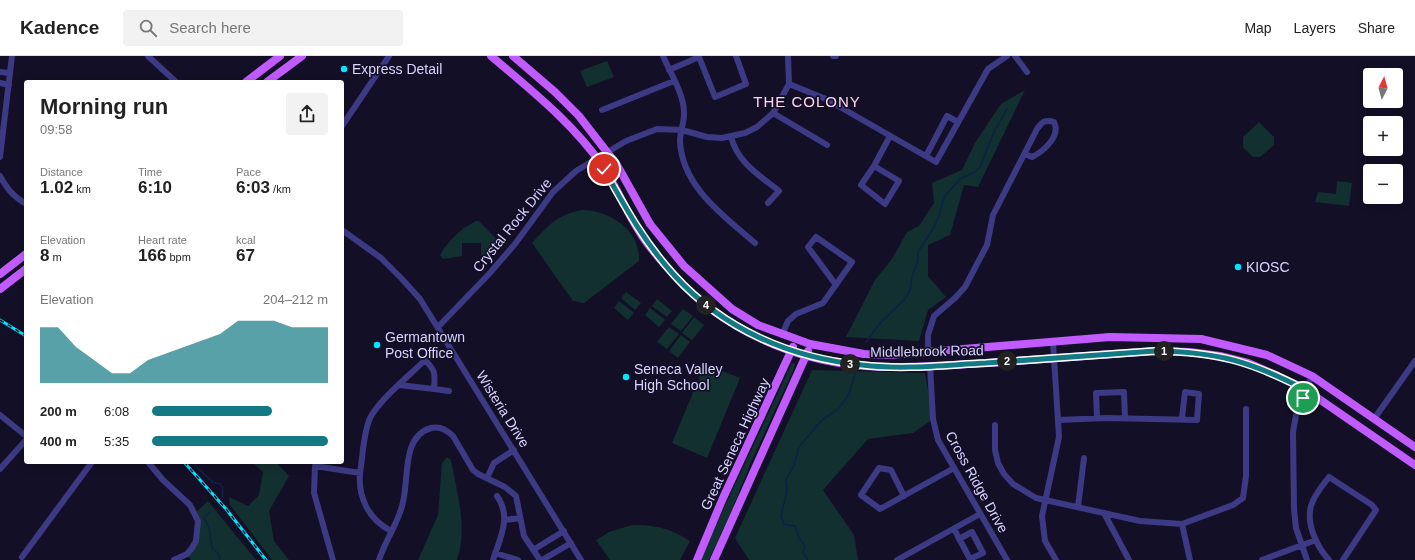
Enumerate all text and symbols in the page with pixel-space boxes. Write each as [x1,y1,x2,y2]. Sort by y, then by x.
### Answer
search box [123,10,403,46]
text: Kadence [20,17,99,38]
icon: search [137,17,159,39]
text: Search here [169,19,251,36]
text: Map [1244,20,1272,36]
text: Layers [1294,20,1336,36]
text: Share [1358,20,1395,36]
place label: Express Detail [352,61,442,77]
marker: Express Detail [339,64,349,74]
north arrow [1363,68,1403,108]
map controls [1363,68,1403,204]
button: share [286,93,328,135]
district label: THE COLONY [753,93,861,110]
text: Morning run [40,94,168,119]
button: + [1363,116,1403,156]
text: 09:58 [40,122,73,137]
pin [587,152,621,186]
icon: check [593,158,615,180]
button: − [1363,164,1403,204]
text: Distance [40,166,83,178]
text: Time [138,166,162,178]
text: Pace [236,166,261,178]
street label: Crystal Rock Drive [469,175,555,275]
text: 1.02 [40,178,73,197]
text: 6:10 [138,178,172,197]
text: 6:03 [236,178,270,197]
text: km [73,183,91,195]
text: /km [270,183,291,195]
text: Elevation [40,234,85,246]
text: Heart rate [138,234,187,246]
text: kcal [236,234,256,246]
text: 8 [40,246,49,265]
text: 166 [138,246,166,265]
text: 67 [236,246,255,265]
text: m [49,251,62,263]
text: bpm [166,251,191,263]
place label: KIOSC [1246,259,1290,275]
marker: KIOSC [1233,262,1243,272]
text: Elevation [40,292,93,307]
text: 204–212 m [263,292,328,307]
pin: 4 [696,295,716,315]
text: 4 [703,299,709,311]
place label: Germantown Post Office [385,329,465,361]
marker: Germantown Post Office [372,340,382,350]
pin: 1 [1154,341,1174,361]
street label: Middlebrook Road [870,342,984,360]
text: 1 [1161,345,1167,357]
pin: 2 [997,351,1017,371]
pin: 3 [840,354,860,374]
text: 2 [1004,355,1010,367]
text: 3 [847,358,853,370]
place label: Seneca Valley High School [634,361,722,393]
street label: Wisteria Drive [473,368,533,450]
marker: Seneca Valley High School [621,372,631,382]
street label: Great Seneca Highway [697,375,773,513]
pin [1286,381,1320,415]
icon: arrive [1292,387,1314,409]
text: 200 m [40,404,77,419]
text: 6:08 [104,404,129,419]
street label: Cross Ridge Drive [942,428,1012,536]
text: 400 m [40,434,77,449]
text: 5:35 [104,434,129,449]

